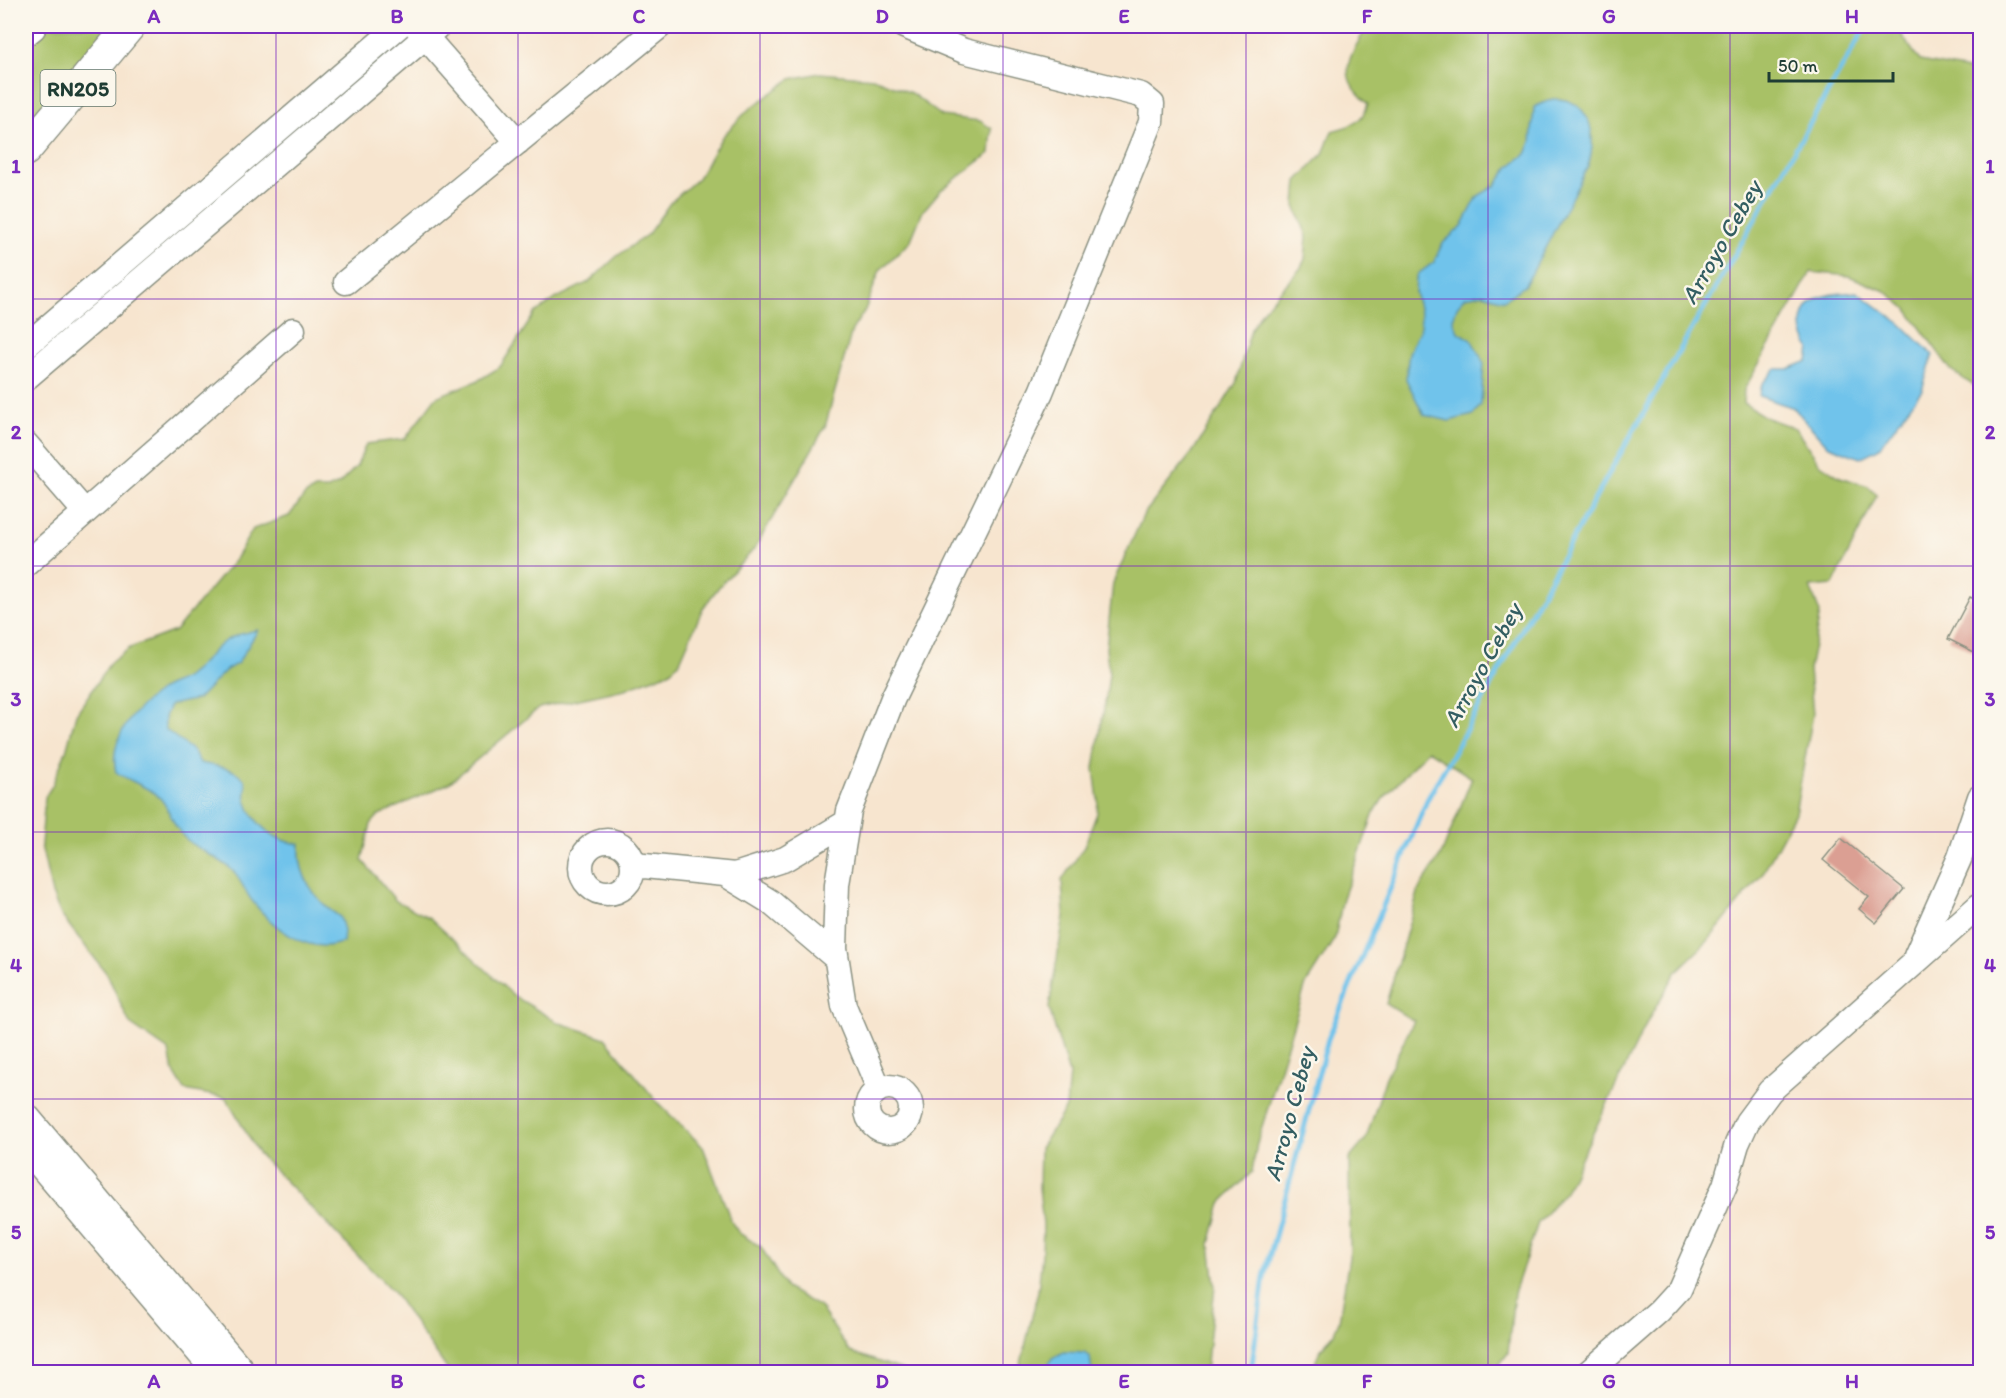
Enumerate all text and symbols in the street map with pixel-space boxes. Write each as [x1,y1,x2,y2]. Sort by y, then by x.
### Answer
text: A [147,4,161,28]
text: B [391,4,404,28]
text: C [633,4,646,28]
text: D [875,4,889,28]
text: E [1118,4,1130,28]
text: F [1362,4,1373,28]
text: G [1602,4,1616,28]
text: H [1845,4,1859,28]
scale bar [1769,45,1894,83]
text: 50 m [1778,55,1818,77]
road number: RN205 [40,70,116,106]
text: 1 [11,154,21,178]
text: 1 [1985,154,1995,178]
water label: Arroyo Cebey [1674,173,1769,309]
text: 2 [11,420,22,444]
text: 2 [1985,420,1996,444]
water label: Arroyo Cebey [1436,596,1529,732]
text: 3 [11,687,22,711]
text: 3 [1985,687,1996,711]
text: 4 [10,953,22,977]
text: 4 [1984,953,1996,977]
water label: Arroyo Cebey [1257,1041,1321,1184]
text: 5 [11,1220,22,1244]
text: 5 [1985,1220,1996,1244]
text: A [147,1369,161,1393]
text: B [391,1369,404,1393]
text: C [633,1369,646,1393]
text: D [875,1369,889,1393]
text: E [1118,1369,1130,1393]
text: F [1362,1369,1373,1393]
text: G [1602,1369,1616,1393]
text: H [1845,1369,1859,1393]

